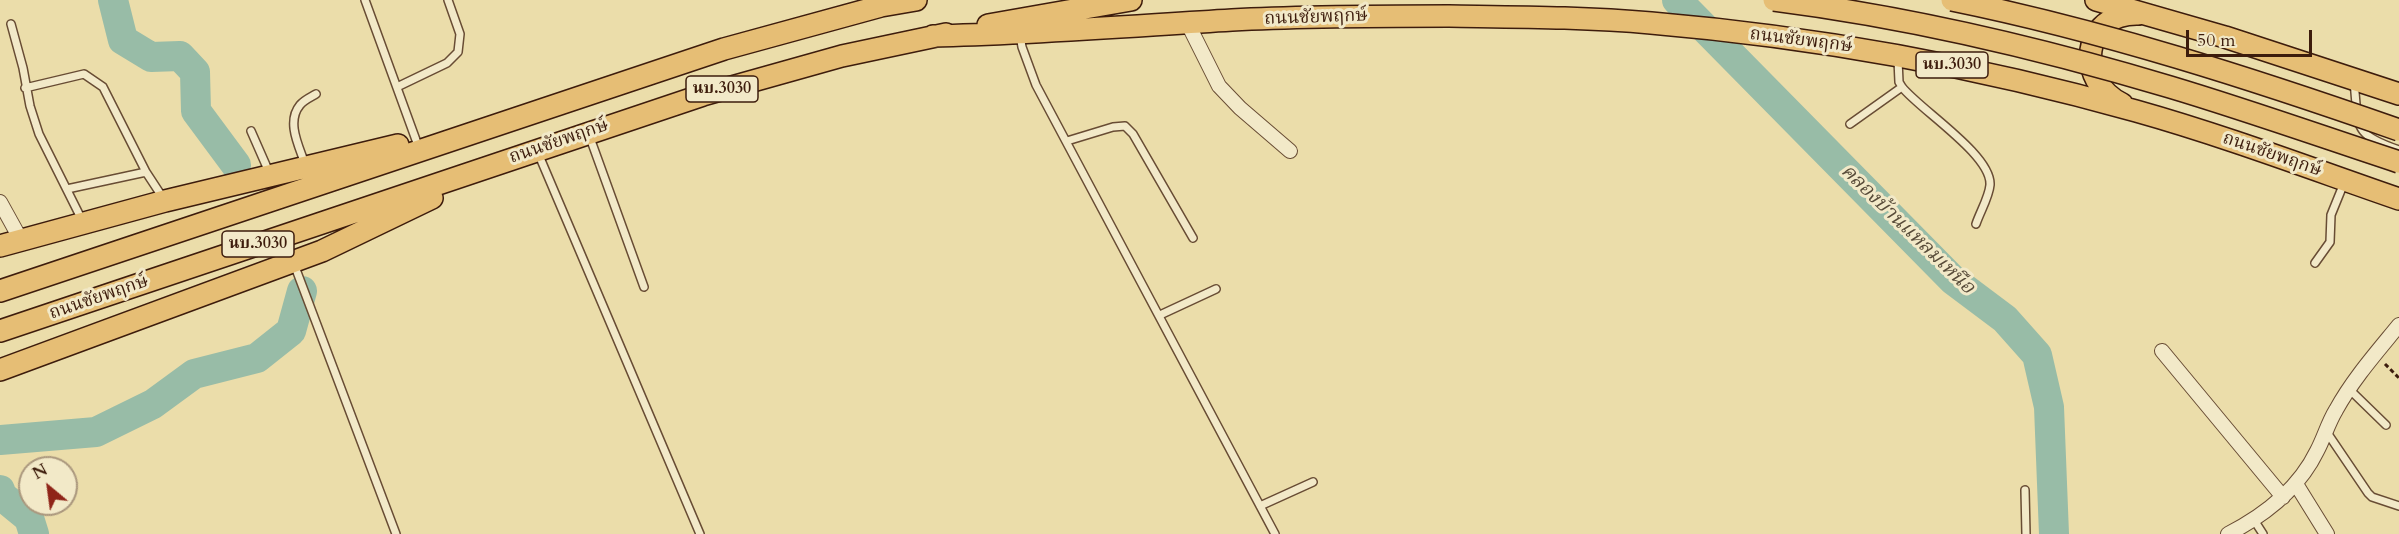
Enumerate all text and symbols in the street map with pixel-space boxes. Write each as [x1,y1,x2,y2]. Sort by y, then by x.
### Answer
street label: ถนนชัยพฤกษ์ [1264,5,1368,31]
scale bar [2189,18,2315,56]
street label: ถนนชัยพฤกษ์ [1748,24,1854,58]
text: 50 m [2197,28,2236,53]
road number: นบ.3030 [1916,52,1988,78]
road number: นบ.3030 [686,76,758,102]
street label: ถนนชัยพฤกษ์ [507,115,611,169]
street label: ถนนชัยพฤกษ์ [2220,128,2324,182]
water label: คลองบ้านแหลมเหนือ [1835,160,1979,300]
road number: นบ.3030 [222,231,294,257]
street label: ถนนชัยพฤกษ์ [47,271,151,325]
north arrow [18,456,78,516]
text: N [29,459,52,485]

